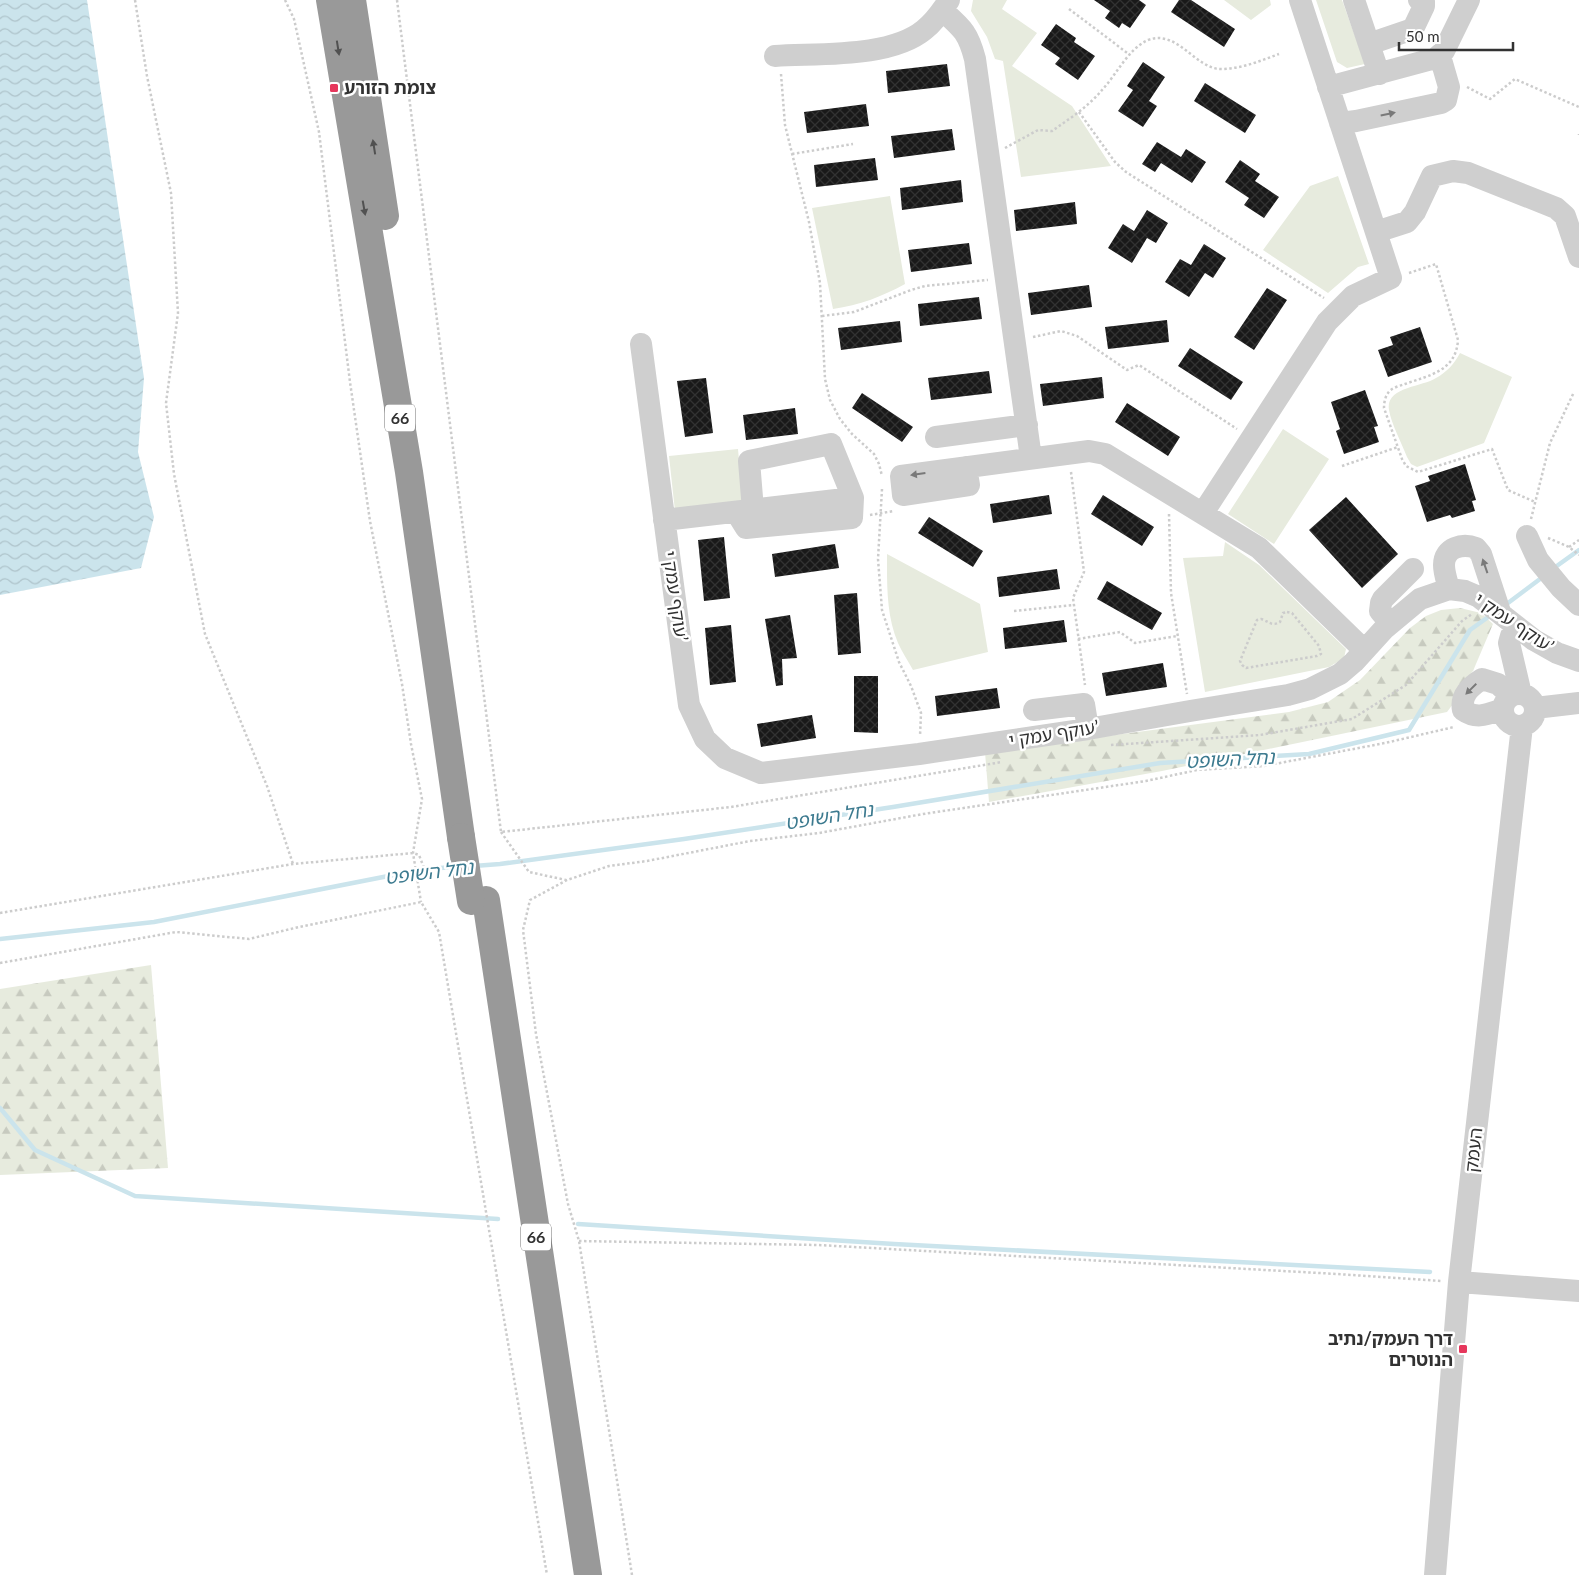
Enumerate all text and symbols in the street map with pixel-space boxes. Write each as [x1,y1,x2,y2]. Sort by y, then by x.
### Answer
scale bar [1399,20,1513,52]
text: 50 m [1406,27,1440,45]
one-way arrow [334,41,342,57]
place label: צומת הזורע [344,76,436,98]
marker: צומת הזורע [328,82,340,94]
one-way arrow [1381,110,1396,118]
one-way arrow [370,139,378,155]
one-way arrow [361,201,369,217]
road number: 66 [385,404,415,432]
one-way arrow [909,470,925,478]
street label: עוקף עמק י’ [659,549,693,642]
one-way arrow [1480,558,1488,573]
street label: עוקף עמק י’ [1471,588,1558,657]
one-way arrow [1465,683,1477,695]
street label: עוקף עמק י’ [1007,715,1101,751]
water label: נחל השופט [1185,745,1277,772]
water label: נחל השופט [783,797,876,834]
water label: נחל השופט [384,854,476,888]
street label: העמק [1460,1126,1486,1173]
road number: 66 [521,1224,551,1250]
place label: דרך העמק/נתיב הנוטרים [1328,1327,1453,1370]
marker: דרך העמק/נתיב הנוטרים [1457,1343,1469,1355]

